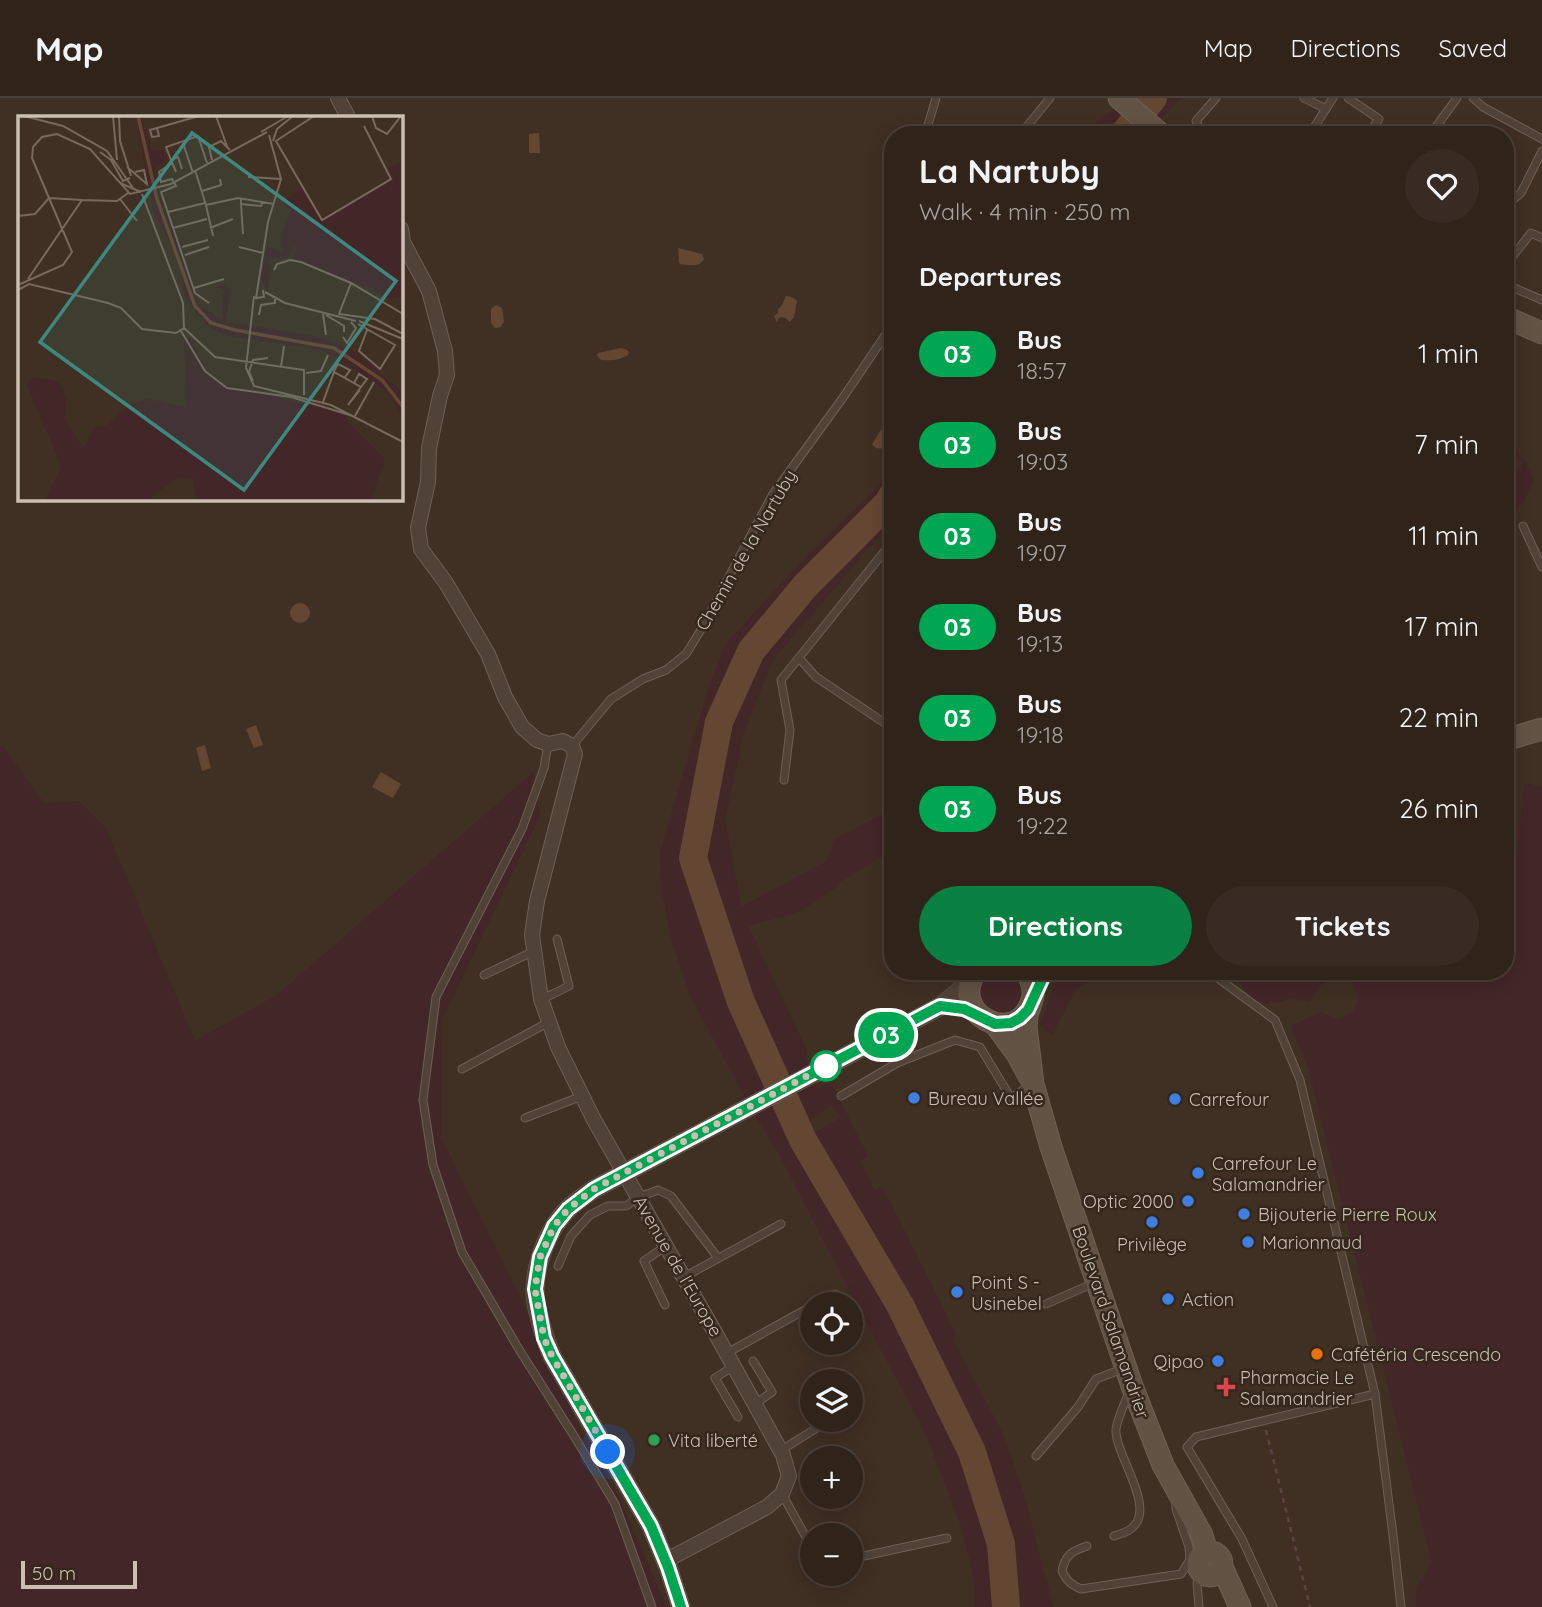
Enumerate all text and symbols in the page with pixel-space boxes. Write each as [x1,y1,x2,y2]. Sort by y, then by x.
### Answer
text: Map [35,28,103,69]
text: Map [1204,33,1253,63]
text: Directions [1291,33,1401,63]
text: Saved [1439,33,1507,63]
inset map [18,116,402,500]
button: heart [1405,149,1479,223]
text: La Nartuby [919,150,1100,191]
text: Walk · 4 min · 250 m [919,197,1130,226]
text: Departures [919,260,1062,293]
text: Bus [1017,323,1062,356]
text: 1 min [1418,337,1479,370]
text: 03 [944,339,971,369]
text: 18:57 [1017,356,1067,385]
text: Bus [1017,414,1062,447]
text: 7 min [1414,428,1479,461]
text: 03 [944,430,971,460]
text: 19:03 [1017,447,1068,476]
street label: Chemin de la Nartuby [691,465,801,635]
text: Bus [1017,505,1062,538]
text: 11 min [1408,519,1479,552]
text: 03 [944,521,971,551]
text: 19:07 [1017,538,1067,567]
text: Bus [1017,596,1062,629]
text: 17 min [1405,610,1479,643]
text: 03 [944,612,971,642]
text: 19:13 [1017,629,1063,658]
text: Bus [1017,687,1062,720]
text: 22 min [1399,701,1479,734]
text: 03 [944,703,971,733]
text: 19:18 [1017,720,1064,749]
text: Bus [1017,778,1062,811]
text: 26 min [1399,792,1479,825]
text: 03 [944,794,971,824]
text: 19:22 [1017,811,1068,840]
button: Directions [919,886,1192,966]
button: Tickets [1206,886,1479,966]
line badge: 03 [854,1012,917,1058]
text: 03 [872,1020,900,1050]
unlabelled marker [811,1051,841,1081]
place label: Bureau Vallée [928,1087,1044,1110]
place label: Carrefour [1189,1088,1269,1111]
marker: Bureau Vallée [906,1090,922,1106]
marker: Carrefour [1167,1091,1183,1107]
place label: Carrefour Le Salamandrier [1212,1152,1325,1196]
marker: Carrefour Le Salamandrier [1190,1165,1206,1181]
place label: Optic 2000 [1083,1190,1174,1213]
street label: Avenue de l'Europe [628,1191,728,1341]
marker: Optic 2000 [1180,1193,1196,1209]
place label: Bijouterie Pierre Roux [1258,1203,1437,1226]
marker: Bijouterie Pierre Roux [1236,1206,1252,1222]
marker: Privilège [1144,1214,1160,1230]
street label: Boulevard Salamandrier [1067,1223,1155,1421]
place label: Marionnaud [1262,1231,1362,1254]
place label: Privilège [1117,1233,1187,1256]
marker: Marionnaud [1240,1234,1256,1250]
place label: Point S - Usinebel [971,1271,1042,1315]
marker: Point S - Usinebel [949,1284,965,1300]
place label: Action [1182,1288,1234,1311]
marker: Action [1160,1291,1176,1307]
map controls [800,1292,863,1586]
button: locate [800,1292,863,1355]
place label: Cafétéria Crescendo [1331,1343,1501,1366]
marker: Cafétéria Crescendo [1309,1346,1325,1362]
place label: Qipao [1154,1350,1204,1373]
marker: Qipao [1210,1353,1226,1369]
place label: Pharmacie Le Salamandrier [1240,1366,1354,1410]
button: layers [800,1369,863,1432]
marker: Pharmacie Le Salamandrier [1218,1379,1234,1395]
place label: Vita liberté [668,1429,758,1452]
marker: Vita liberté [646,1432,662,1448]
your location [590,1434,625,1469]
button: + [800,1446,863,1509]
button: − [800,1523,863,1586]
scale bar [21,1558,136,1590]
text: 50 m [32,1561,76,1585]

